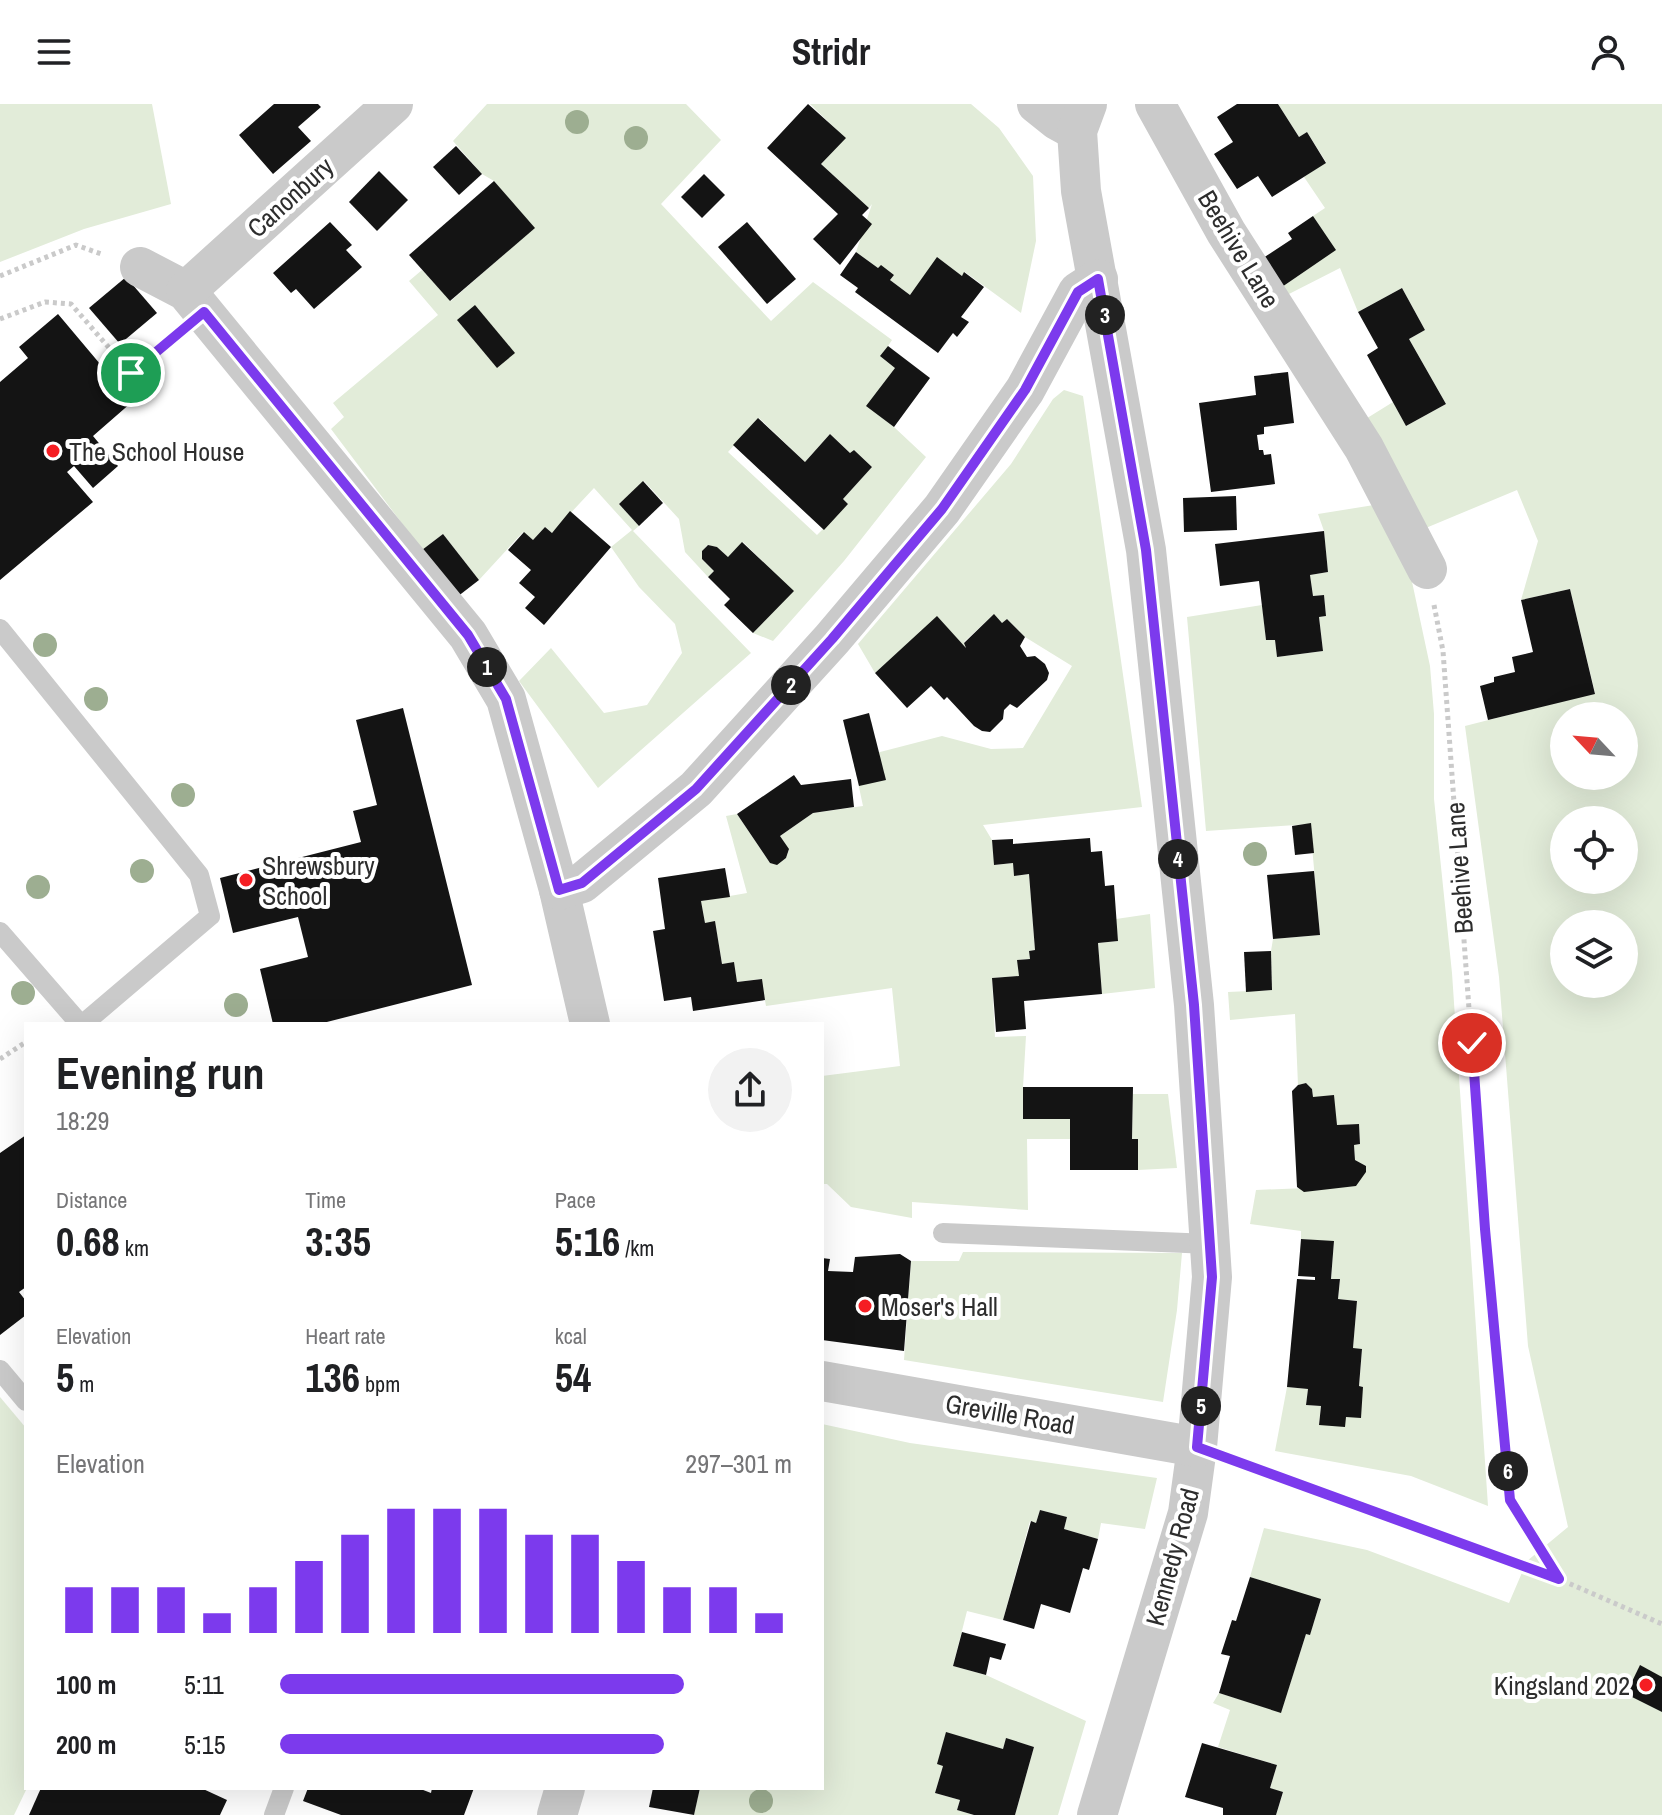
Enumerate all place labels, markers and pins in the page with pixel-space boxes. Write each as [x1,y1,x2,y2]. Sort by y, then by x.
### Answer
pin: 3 [1085,295,1125,335]
pin [97,339,165,407]
place label: The School House [69,434,244,469]
marker: The School House [44,442,62,460]
pin: 1 [467,647,507,687]
pin: 2 [771,665,811,705]
pin: 4 [1158,839,1198,879]
place label: Shrewsbury School [262,848,375,913]
marker: Shrewsbury School [237,871,255,889]
pin [1438,1009,1506,1077]
place label: Moser's Hall [881,1289,998,1324]
marker: Moser's Hall [856,1297,874,1315]
pin: 5 [1181,1386,1221,1426]
pin: 6 [1488,1451,1528,1491]
place label: Kingsland 202 [1494,1668,1630,1703]
marker: Kingsland 202 [1637,1676,1655,1694]

